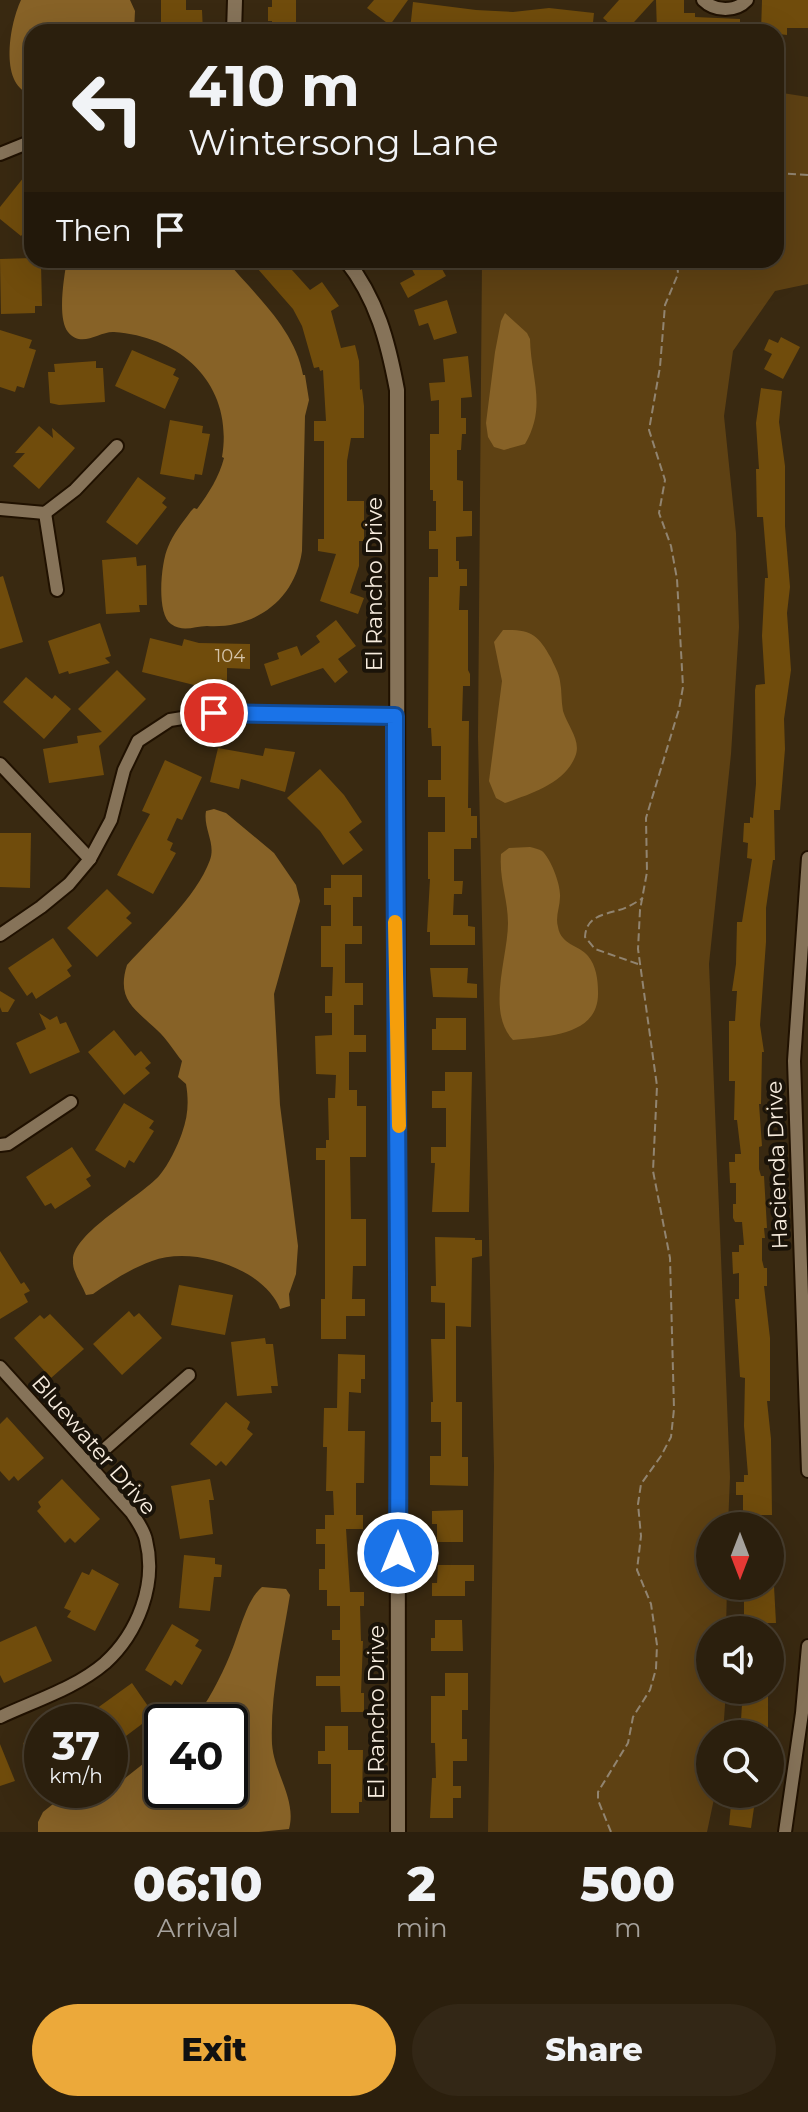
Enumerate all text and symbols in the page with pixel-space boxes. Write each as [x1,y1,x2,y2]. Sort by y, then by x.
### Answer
text: 410 m [188,52,360,120]
icon: left [56,56,160,160]
text: Wintersong Lane [188,120,499,164]
icon: arrive [148,208,192,252]
text: Then [56,212,132,249]
street label: El Rancho Drive [361,497,388,671]
house number: 104 [215,645,245,667]
pin [180,679,248,747]
icon: arrive [192,691,236,735]
street label: Hacienda Drive [761,1080,793,1250]
street label: Bluewater Drive [26,1370,162,1520]
position arrow [356,1511,440,1595]
north arrow [696,1512,784,1600]
map controls [696,1512,784,1808]
button: sound [696,1616,784,1704]
street label: El Rancho Drive [363,1625,390,1799]
speed limit sign: 40 [144,1704,248,1808]
button: search [696,1720,784,1808]
text: 37 [52,1721,100,1770]
text: km/h [49,1764,103,1788]
text: 06:10 [133,1855,263,1913]
text: 2 [407,1855,436,1913]
text: 500 [580,1855,675,1913]
text: Arrival [157,1912,239,1944]
text: min [395,1912,448,1944]
text: m [614,1912,642,1944]
button: Exit [32,2004,396,2096]
button: Share [412,2004,776,2096]

